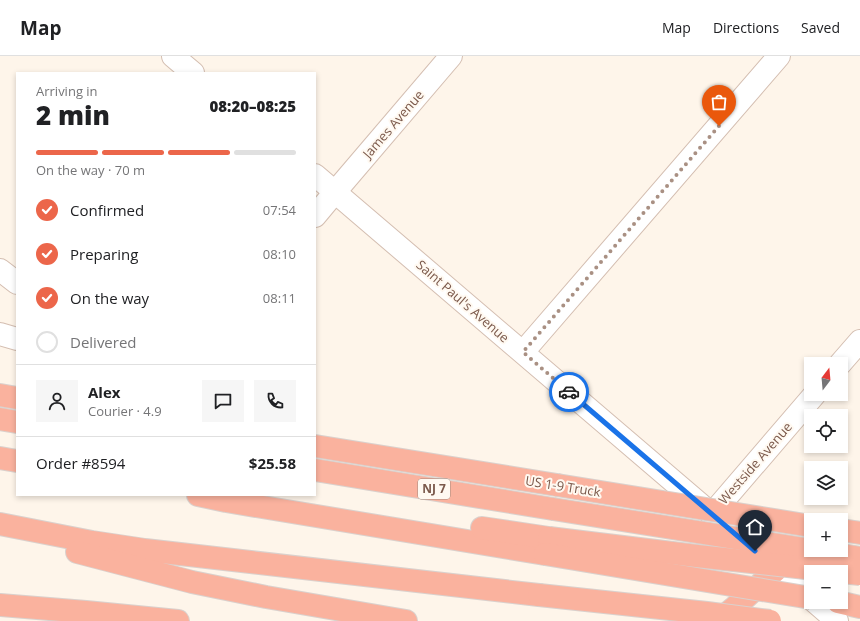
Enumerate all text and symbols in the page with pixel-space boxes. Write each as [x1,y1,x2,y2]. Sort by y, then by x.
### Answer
text: Map [20,15,61,41]
text: Map [662,18,691,37]
text: Directions [713,18,779,37]
text: Saved [801,18,840,37]
text: Arriving in [36,82,98,100]
pin [702,85,736,126]
street label: James Avenue [357,86,428,163]
icon: bag [708,91,730,113]
text: 08:20–08:25 [210,96,296,116]
text: 2 min [36,97,110,133]
text: On the way · 70 m [36,161,145,179]
icon: check [36,199,58,221]
text: Confirmed [70,200,144,220]
text: 07:54 [263,201,296,219]
icon: check [36,243,58,265]
text: Preparing [70,244,138,264]
text: 08:10 [263,245,296,263]
street label: Saint Paul's Avenue [413,256,513,346]
icon: check [36,287,58,309]
text: On the way [70,288,149,308]
text: 08:11 [263,289,296,307]
text: Delivered [70,332,137,352]
north arrow [804,357,848,401]
map controls [804,357,848,609]
courier [549,372,589,412]
button: person [36,380,78,422]
button: chat [202,380,244,422]
button: phone [254,380,296,422]
icon: car [558,381,580,403]
text: Alex [88,382,120,402]
text: Courier · 4.9 [88,402,162,420]
button: locate [804,409,848,453]
street label: Westside Avenue [714,418,796,508]
text: Order #8594 [36,453,125,473]
text: $25.58 [249,453,296,473]
button: layers [804,461,848,505]
street label: US 1-9 Truck [524,471,602,501]
road number: NJ 7 [418,479,450,499]
pin [738,510,772,551]
button: + [804,513,848,557]
icon: home [744,516,766,538]
button: − [804,565,848,609]

